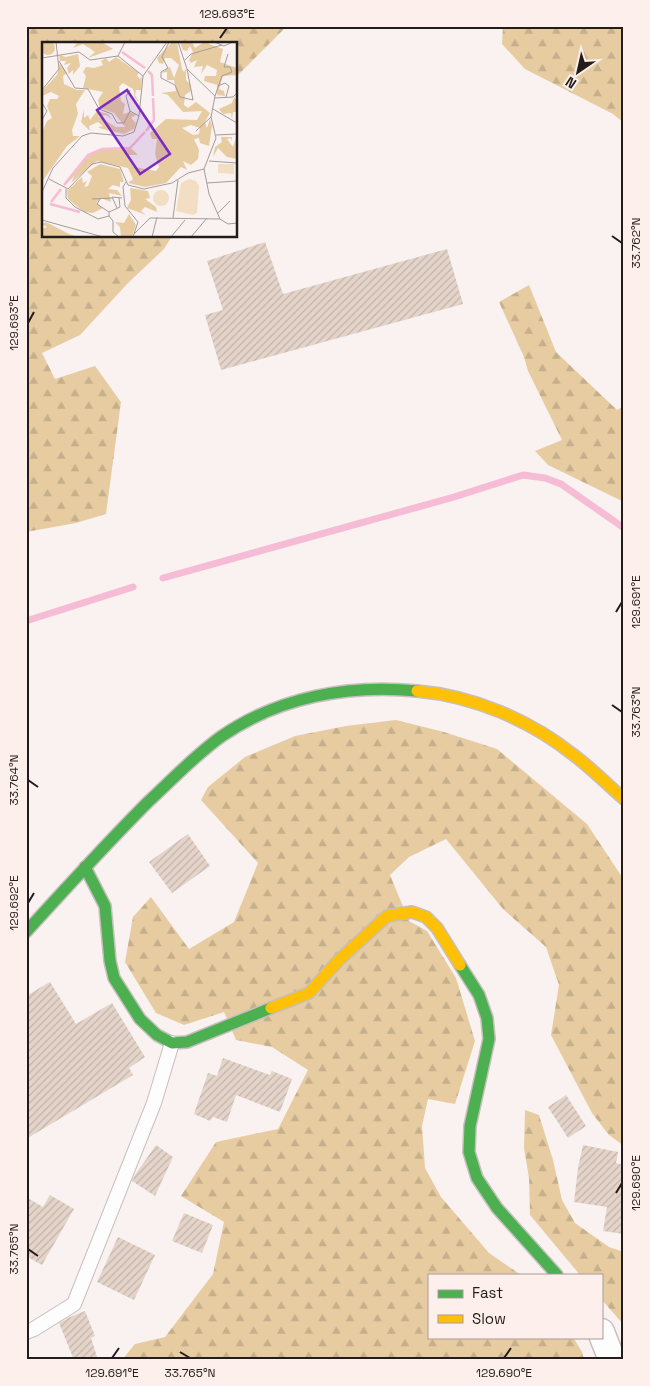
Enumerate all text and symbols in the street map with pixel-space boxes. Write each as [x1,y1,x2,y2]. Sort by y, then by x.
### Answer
text: 129.693°E [199,6,255,22]
inset map [42,42,238,238]
north arrow [552,48,602,98]
text: N [562,73,580,93]
text: 33.762°N [628,218,644,268]
text: 129.693°E [6,295,22,351]
text: 129.691°E [628,575,644,629]
text: 33.763°N [628,687,644,737]
text: 33.764°N [6,754,22,806]
text: 129.692°E [6,875,22,931]
text: 129.690°E [628,1155,644,1211]
text: 33.765°N [6,1224,22,1274]
legend [428,1274,602,1338]
text: Fast [472,1283,503,1302]
text: Slow [472,1309,506,1328]
text: 129.691°E [85,1365,139,1381]
text: 33.765°N [165,1365,215,1381]
text: 129.690°E [476,1365,532,1381]

